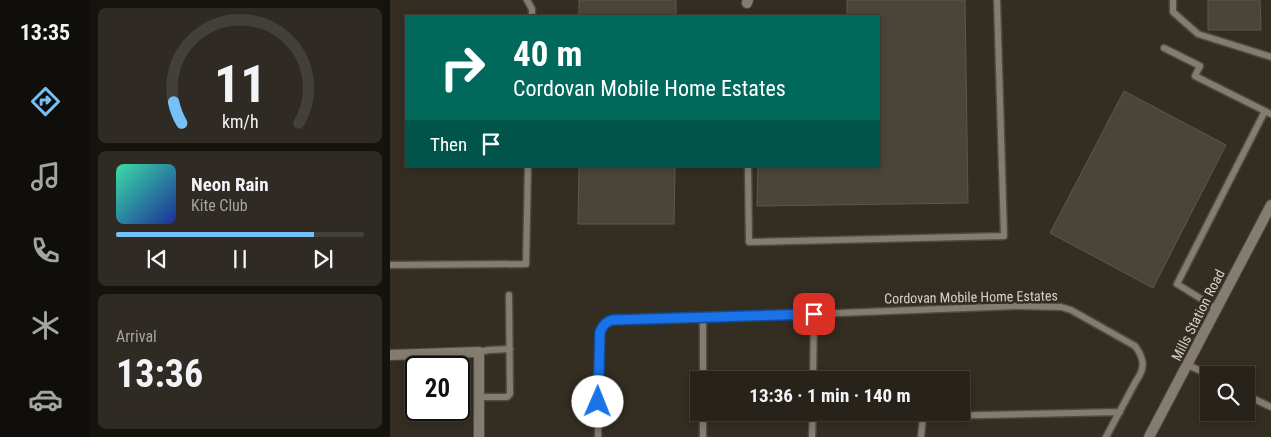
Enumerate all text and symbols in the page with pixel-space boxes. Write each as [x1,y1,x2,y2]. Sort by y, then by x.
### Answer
text: 13:35 [20,20,70,45]
text: 40 m [513,34,582,75]
icon: right [430,35,495,100]
text: 11 [214,54,266,115]
text: Cordovan Mobile Home Estates [513,76,786,101]
icon: directions [28,84,63,119]
text: km/h [222,111,258,132]
icon: arrive [477,130,505,158]
text: Then [430,133,467,156]
icon: music [28,159,63,194]
text: Neon Rain [191,173,269,196]
text: Kite Club [191,196,248,215]
icon: phone [28,233,63,268]
icon: previous [143,245,171,273]
icon: pause [226,245,254,273]
icon: next [309,245,337,273]
street label: Mills Station Road [1168,267,1228,363]
street label: Cordovan Mobile Home Estates [884,287,1058,307]
pin [793,293,835,335]
icon: arrive [800,300,828,328]
icon: climate [28,308,63,343]
text: Arrival [116,327,157,346]
text: 13:36 [116,352,203,396]
speed limit sign: 20 [405,356,470,421]
map controls [1200,366,1255,421]
button: search [1200,366,1255,421]
position arrow [571,375,623,427]
icon: car [28,382,63,417]
text: 13:36 · 1 min · 140 m [749,384,911,407]

